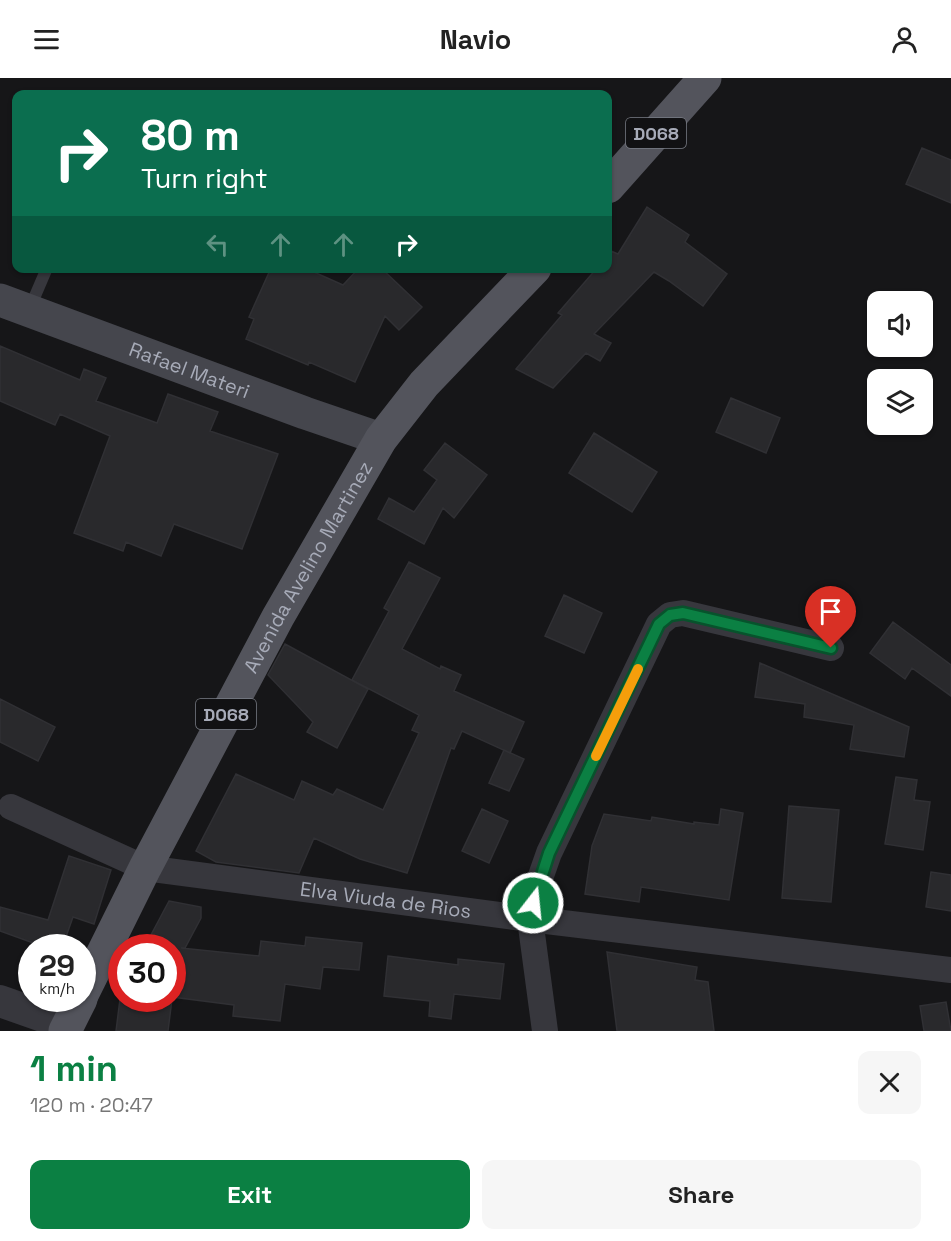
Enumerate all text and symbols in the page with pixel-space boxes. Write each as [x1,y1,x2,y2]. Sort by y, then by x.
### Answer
text: Navio [440,22,511,57]
icon: menu [30,23,63,56]
icon: person [888,23,921,56]
text: 80 m [141,109,240,162]
icon: right [42,114,120,192]
road number: D068 [626,118,686,148]
text: Turn right [141,161,268,196]
icon: left [201,228,234,261]
icon: ahead [264,228,297,261]
icon: ahead [327,228,360,261]
icon: right [390,228,423,261]
map controls [867,291,933,435]
button: sound [867,291,933,357]
street label: Rafael Materi [126,336,253,404]
button: layers [867,369,933,435]
street label: Avenida Avelino Martinez [238,456,378,678]
pin [805,586,856,648]
icon: arrive [814,595,847,628]
road number: D068 [196,699,256,729]
position arrow [501,871,565,935]
street label: Elva Viuda de Rios [298,876,473,924]
speed limit sign: 30 [108,934,186,1012]
text: 29 [39,946,75,985]
text: km/h [39,979,75,998]
text: 1 min [30,1046,118,1092]
button: close [858,1051,921,1114]
text: 120 m · 20:47 [30,1092,153,1118]
button: Exit [30,1160,470,1229]
button: Share [482,1160,921,1229]

